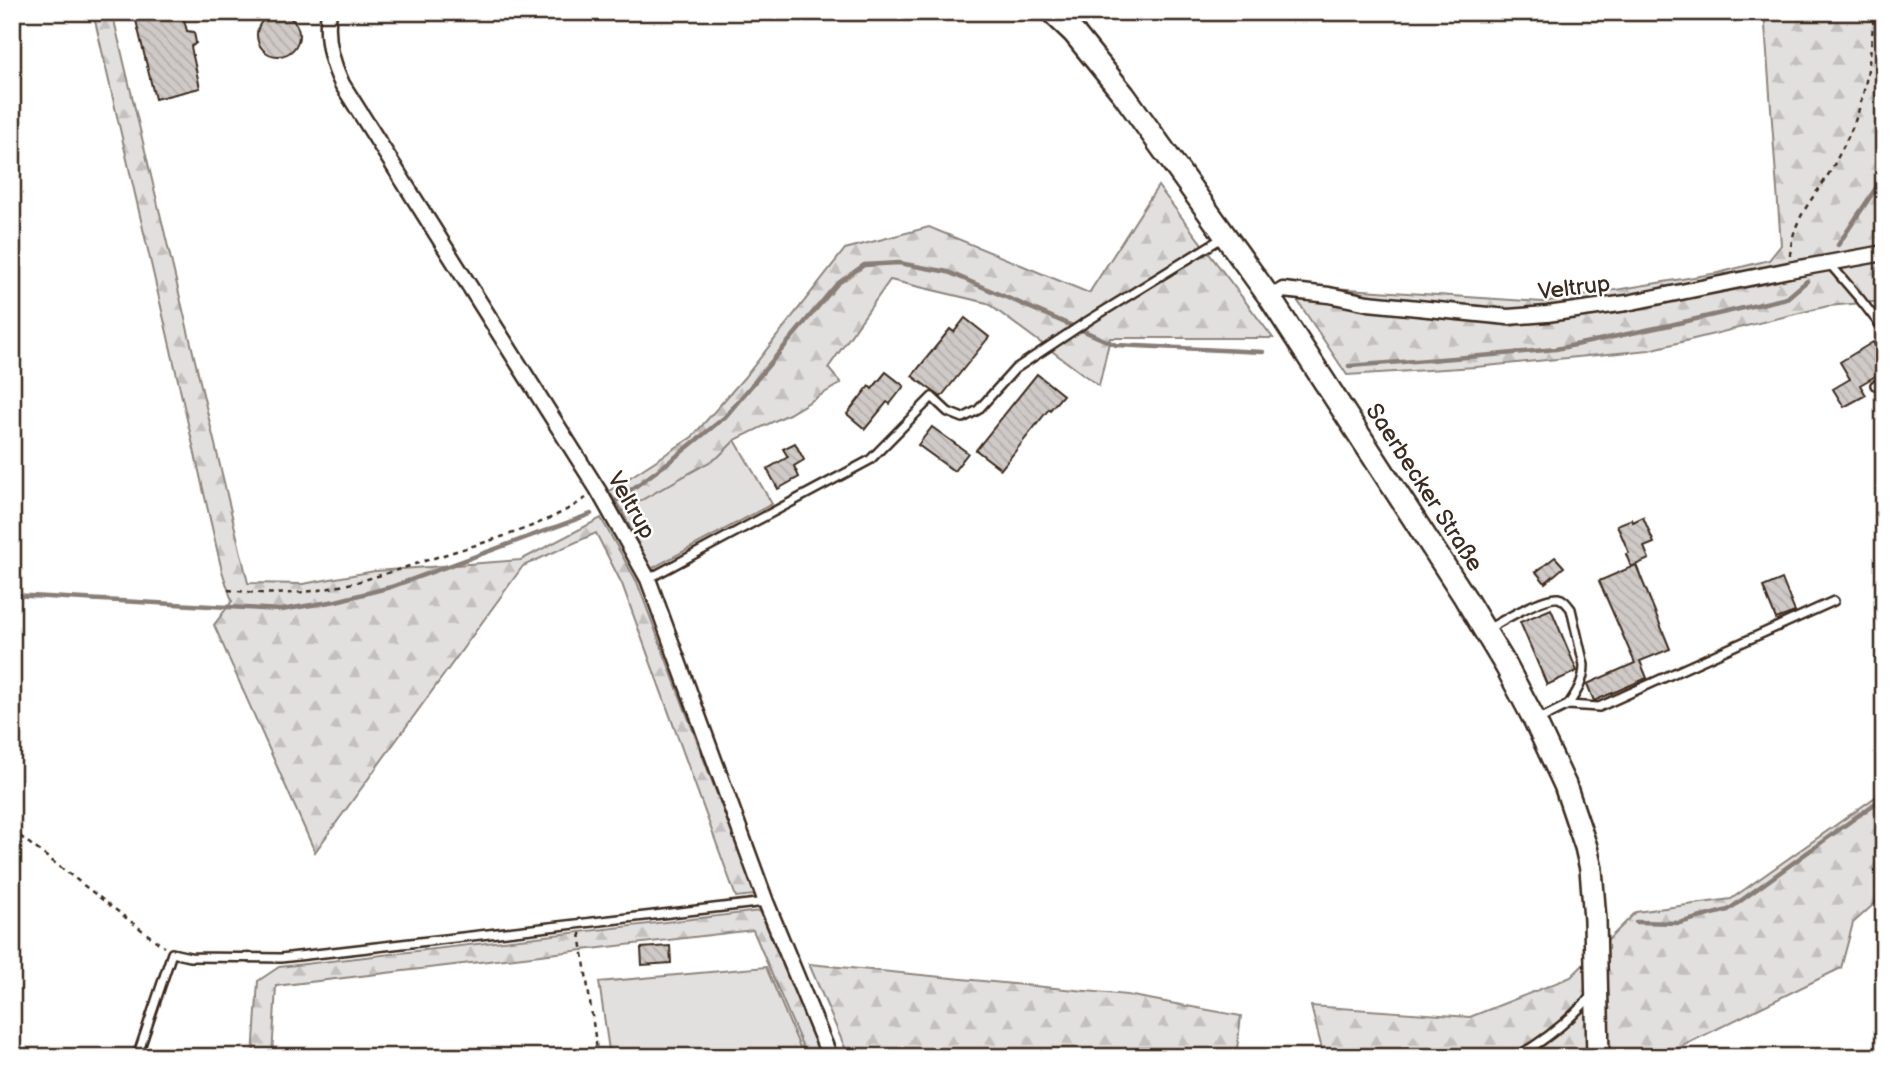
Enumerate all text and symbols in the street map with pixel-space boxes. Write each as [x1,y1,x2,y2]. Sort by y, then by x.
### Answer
street label: Veltrup [1536,270,1612,306]
street label: Saerbecker Straße [1359,398,1489,577]
street label: Veltrup [601,467,661,544]

